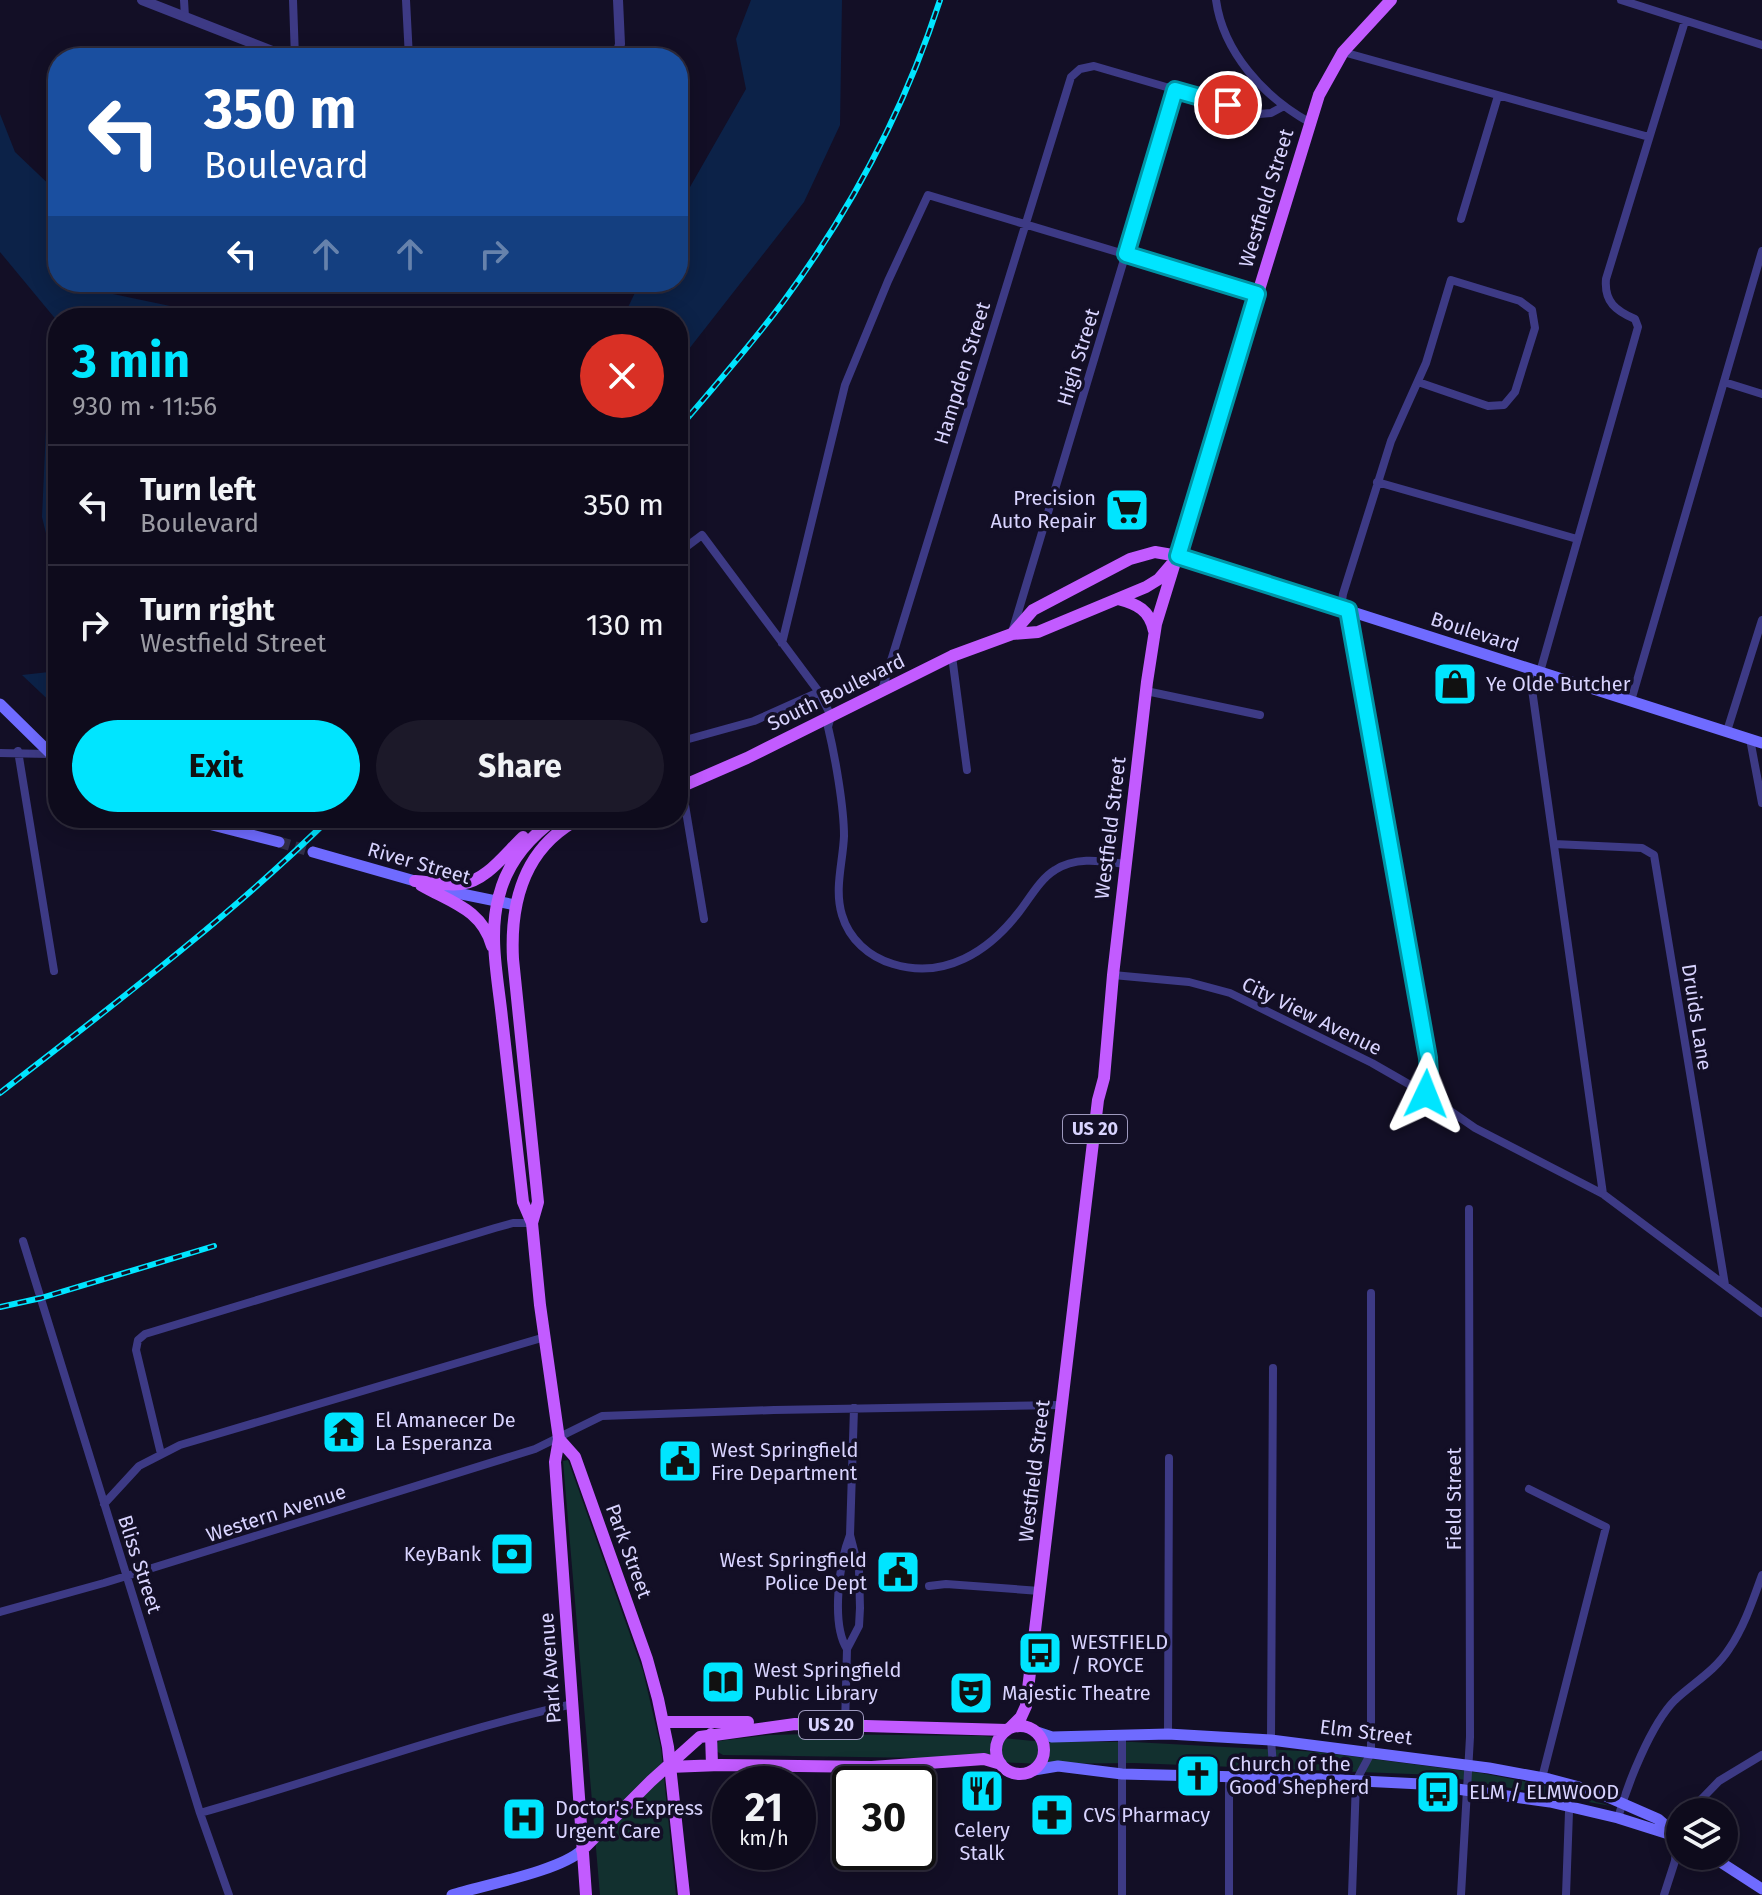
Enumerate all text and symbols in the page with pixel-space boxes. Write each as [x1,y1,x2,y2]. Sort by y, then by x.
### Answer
pin [1194,71,1262,139]
text: 350 m [204,76,357,143]
icon: left [72,80,176,184]
icon: arrive [1206,83,1250,127]
street label: Westfield Street [1234,125,1299,270]
text: Boulevard [204,144,369,188]
icon: left [220,232,264,276]
icon: ahead [304,232,348,276]
icon: ahead [388,232,432,276]
icon: right [472,232,516,276]
street label: Hampden Street [929,298,995,447]
street label: High Street [1052,304,1104,409]
text: 3 min [72,332,190,390]
button: close [580,334,664,418]
text: 930 m · 11:56 [72,391,217,422]
text: Turn left [140,472,256,508]
icon: left [72,483,116,527]
place label: Precision Auto Repair [990,486,1096,533]
supermarket icon: Precision Auto Repair [1103,486,1151,534]
text: 350 m [584,487,664,523]
text: Boulevard [140,508,259,539]
text: Turn right [140,592,275,628]
icon: right [72,603,116,647]
street label: Boulevard [1428,606,1522,658]
text: 130 m [586,607,664,643]
text: Westfield Street [140,628,327,659]
street label: South Boulevard [763,648,909,736]
shop icon: Ye Olde Butcher [1431,660,1479,708]
place label: Ye Olde Butcher [1486,672,1631,696]
button: Exit [72,720,360,812]
button: Share [376,720,664,812]
street label: Westfield Street [1089,755,1131,901]
street label: River Street [365,837,474,889]
street label: Druids Lane [1677,962,1717,1072]
street label: City View Avenue [1238,972,1386,1060]
position arrow [1384,1052,1468,1136]
road number: US 20 [1063,1115,1127,1143]
street label: Westfield Street [1013,1398,1055,1544]
temple icon: El Amanecer De La Esperanza [320,1408,368,1456]
place label: El Amanecer De La Esperanza [375,1408,516,1455]
public building icon: West Springfield Fire Department [656,1437,704,1485]
place label: West Springfield Fire Department [711,1438,858,1485]
street label: Field Street [1442,1447,1466,1550]
street label: Western Avenue [203,1479,349,1547]
street label: Park Street [601,1500,657,1602]
street label: Bliss Street [113,1512,167,1617]
bank icon: KeyBank [488,1530,536,1578]
place label: KeyBank [404,1542,482,1566]
place label: West Springfield Police Dept [720,1548,868,1595]
public building icon: West Springfield Police Dept [874,1548,922,1596]
street label: Park Avenue [534,1612,566,1724]
bus stop icon: WESTFIELD / ROYCE [1016,1629,1064,1677]
place label: WESTFIELD / ROYCE [1071,1630,1168,1677]
library icon: West Springfield Public Library [699,1658,747,1706]
place label: West Springfield Public Library [754,1658,901,1705]
theatre icon: Majestic Theatre [947,1669,995,1717]
place label: Majestic Theatre [1002,1681,1151,1705]
road number: US 20 [799,1711,863,1739]
street label: Elm Street [1318,1714,1414,1750]
church icon: Church of the Good Shepherd [1174,1752,1222,1800]
place label: Church of the Good Shepherd [1229,1752,1369,1799]
speed limit sign: 30 [832,1766,936,1870]
restaurant icon: Celery Stalk [958,1767,1006,1815]
bus stop icon: ELM / ELMWOOD [1414,1768,1462,1816]
place label: ELM / ELMWOOD [1469,1780,1619,1804]
text: 21 [745,1784,783,1832]
pharmacy icon: CVS Pharmacy [1028,1791,1076,1839]
hospital icon: Doctor's Express Urgent Care [500,1795,548,1843]
place label: Doctor's Express Urgent Care [555,1796,703,1843]
map controls [1666,1798,1738,1870]
button: layers [1666,1798,1738,1870]
place label: CVS Pharmacy [1083,1803,1210,1827]
place label: Celery Stalk [954,1818,1010,1865]
text: km/h [739,1826,789,1850]

